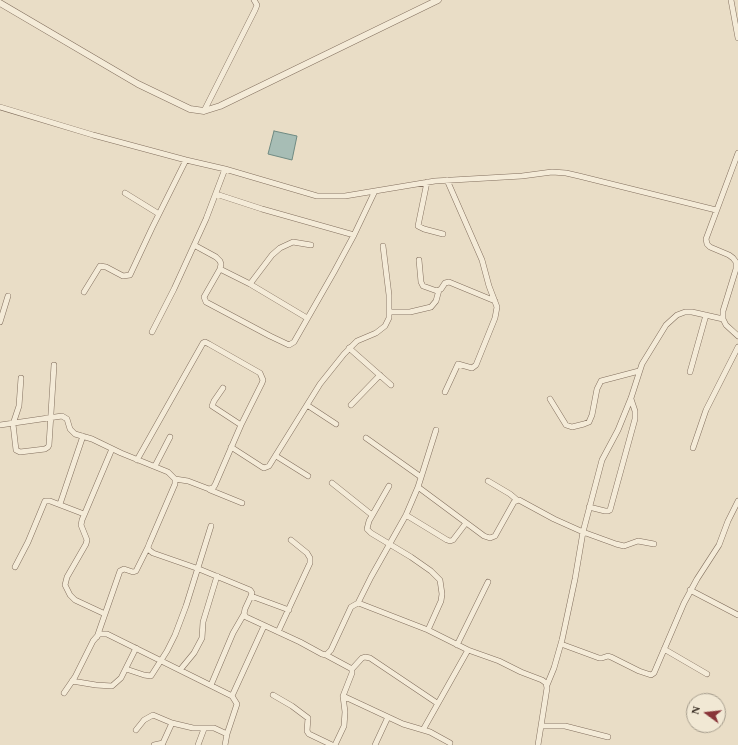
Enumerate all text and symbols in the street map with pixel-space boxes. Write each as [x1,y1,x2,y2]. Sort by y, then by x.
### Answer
north arrow [686,693,726,733]
text: N [689,705,702,716]

